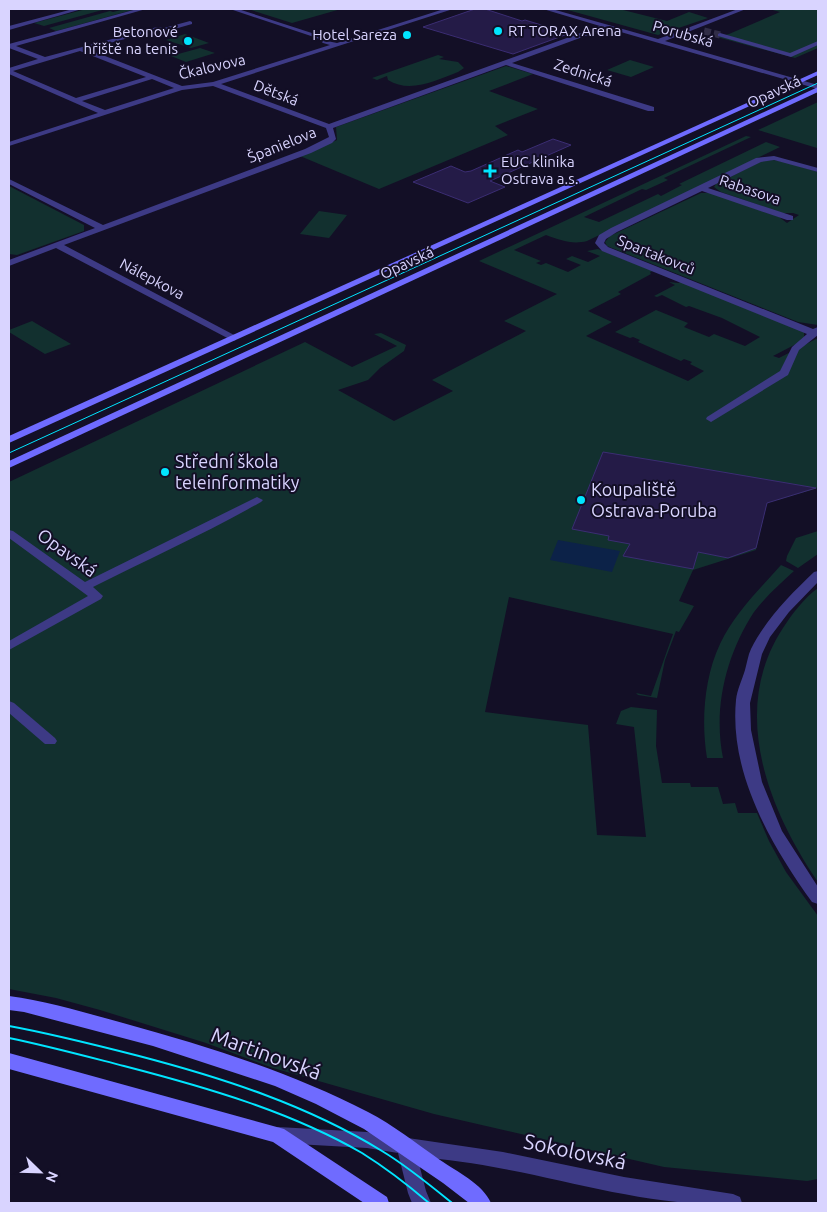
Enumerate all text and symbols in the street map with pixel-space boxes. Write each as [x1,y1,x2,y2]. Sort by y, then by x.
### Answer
street label: Porubská [651,17,715,50]
place label: RT TORAX Arena [508,22,621,39]
place label: Betonové hřiště na tenis [83,23,178,57]
marker: RT TORAX Arena [492,25,504,37]
place label: Hotel Sareza [312,26,397,43]
marker: Hotel Sareza [401,29,413,41]
marker: Betonové hřiště na tenis [182,35,194,47]
street label: Čkalovova [177,51,247,82]
street label: Zednická [552,55,614,90]
street label: Opavská [744,72,803,111]
street label: Dětská [251,76,301,109]
street label: Španielova [245,123,319,166]
place label: EUC klinika Ostrava a.s. [501,153,578,187]
marker: EUC klinika Ostrava a.s. [483,164,497,178]
street label: Rabasova [717,171,783,208]
street label: Spartakovců [615,231,698,278]
street label: Opavská [377,243,436,282]
street label: Nálepkova [117,255,187,303]
place label: Střední škola teleinformatiky [175,451,300,492]
marker: Střední škola teleinformatiky [159,466,171,478]
place label: Koupaliště Ostrava-Poruba [591,479,717,520]
marker: Koupaliště Ostrava-Poruba [575,494,587,506]
street label: Opavská [34,524,101,580]
street label: Martinovská [208,1022,325,1084]
street label: Sokolovská [522,1128,629,1174]
north arrow [15,1147,65,1197]
text: N [43,1169,61,1185]

